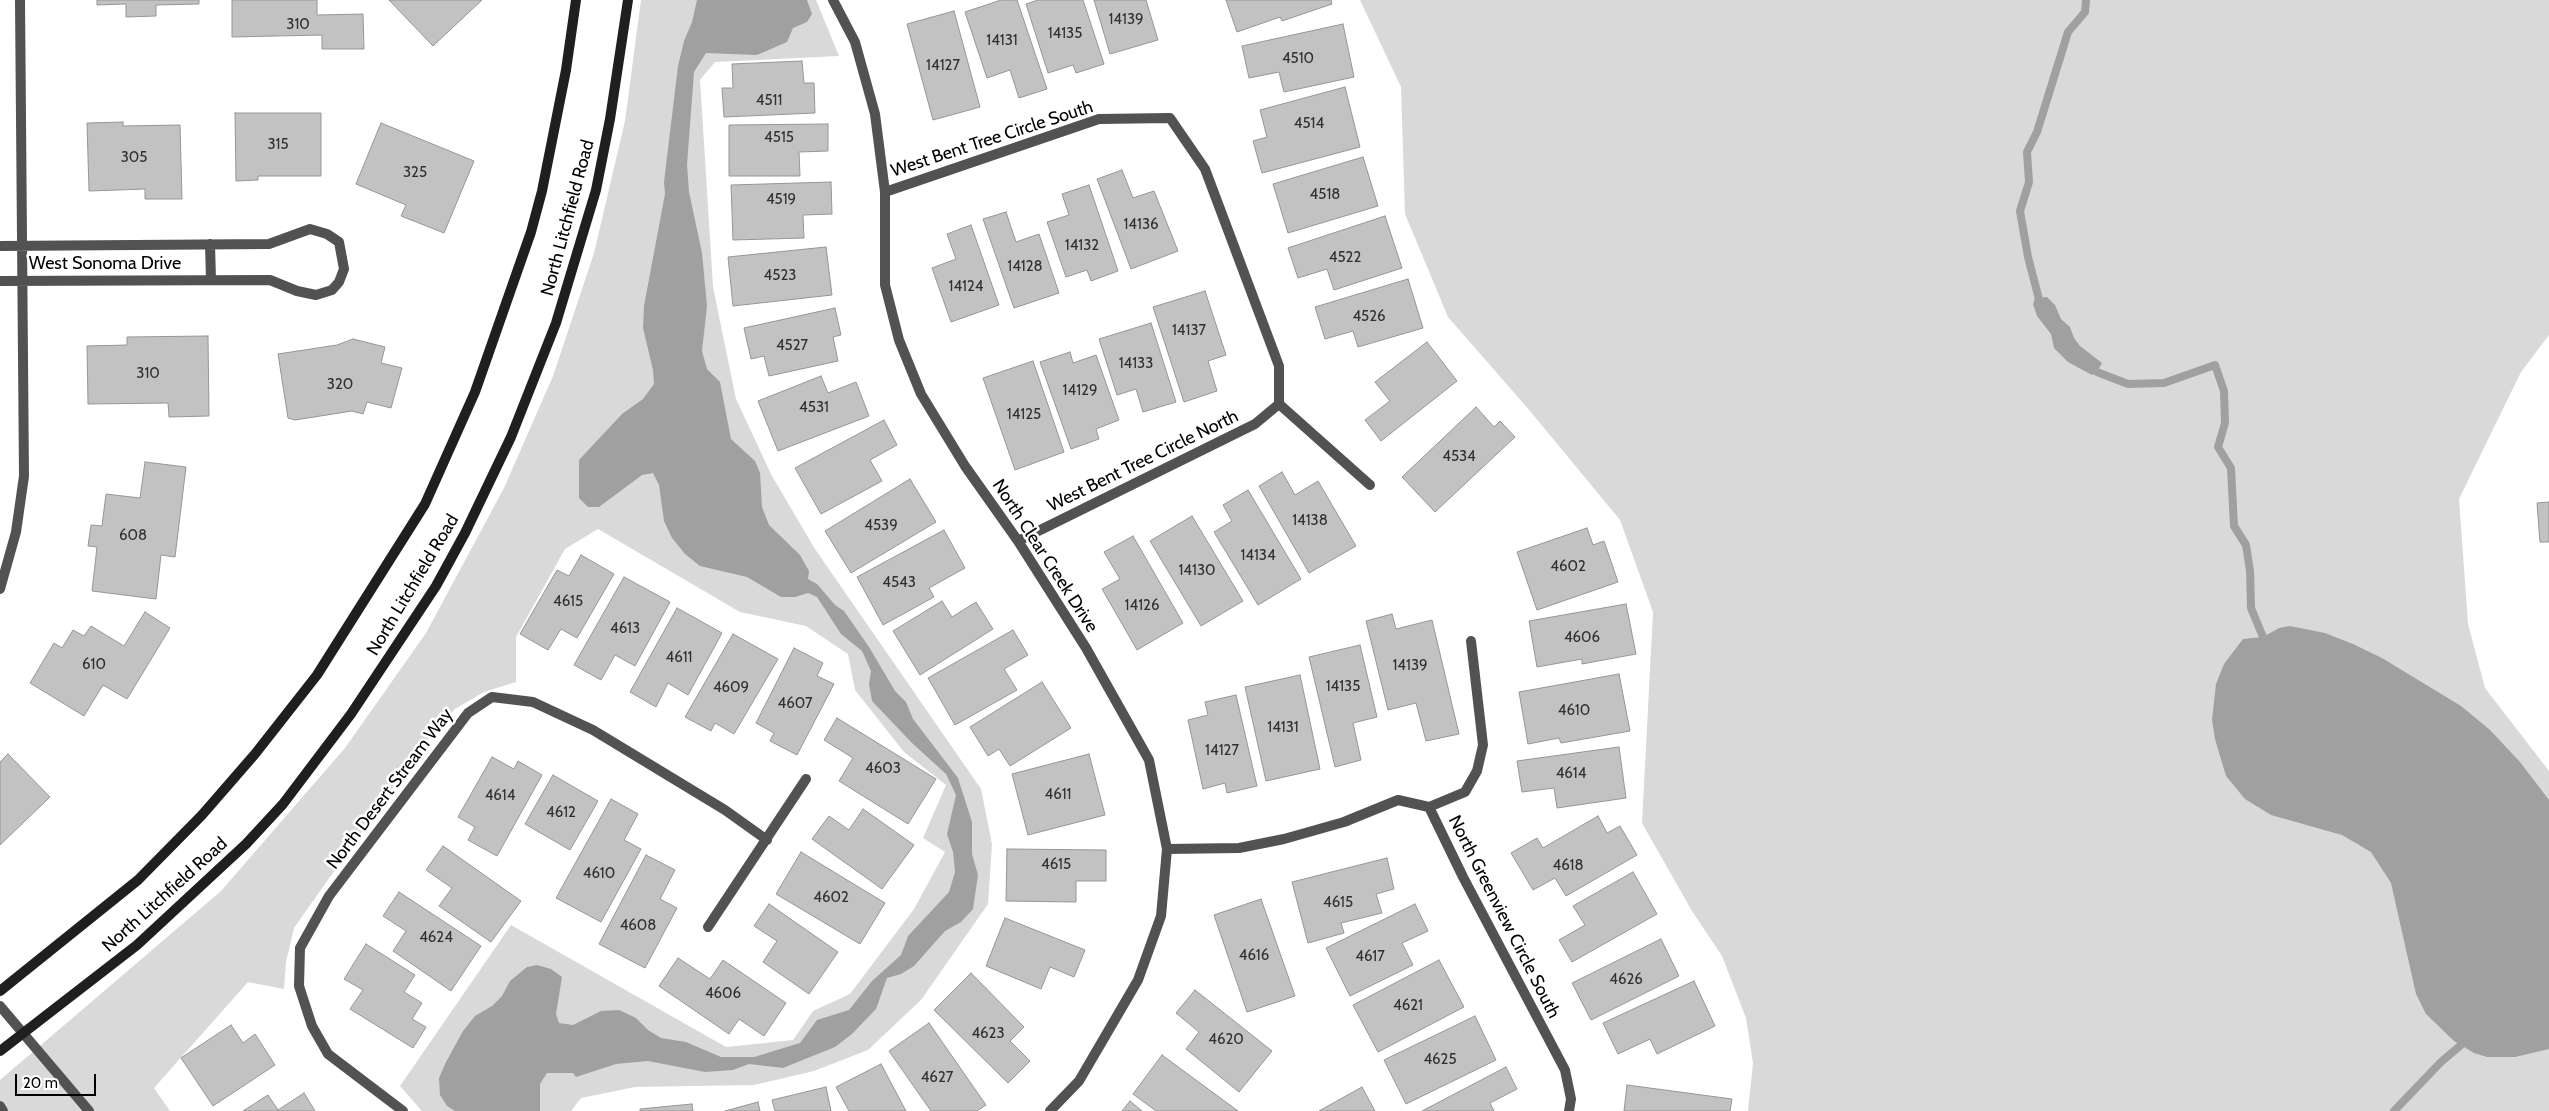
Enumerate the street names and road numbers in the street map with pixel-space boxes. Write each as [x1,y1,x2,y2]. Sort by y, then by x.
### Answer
street label: West Bent Tree Circle South [888,96,1096,182]
street label: North Litchfield Road [537,138,599,298]
street label: West Sonoma Drive [29,253,181,275]
street label: West Bent Tree Circle North [1044,405,1242,517]
street label: North Clear Creek Drive [987,475,1103,637]
street label: North Litchfield Road [362,511,464,659]
street label: North Desert Stream Way [322,704,458,874]
street label: North Greenview Circle South [1443,812,1565,1022]
street label: North Litchfield Road [98,833,232,957]

